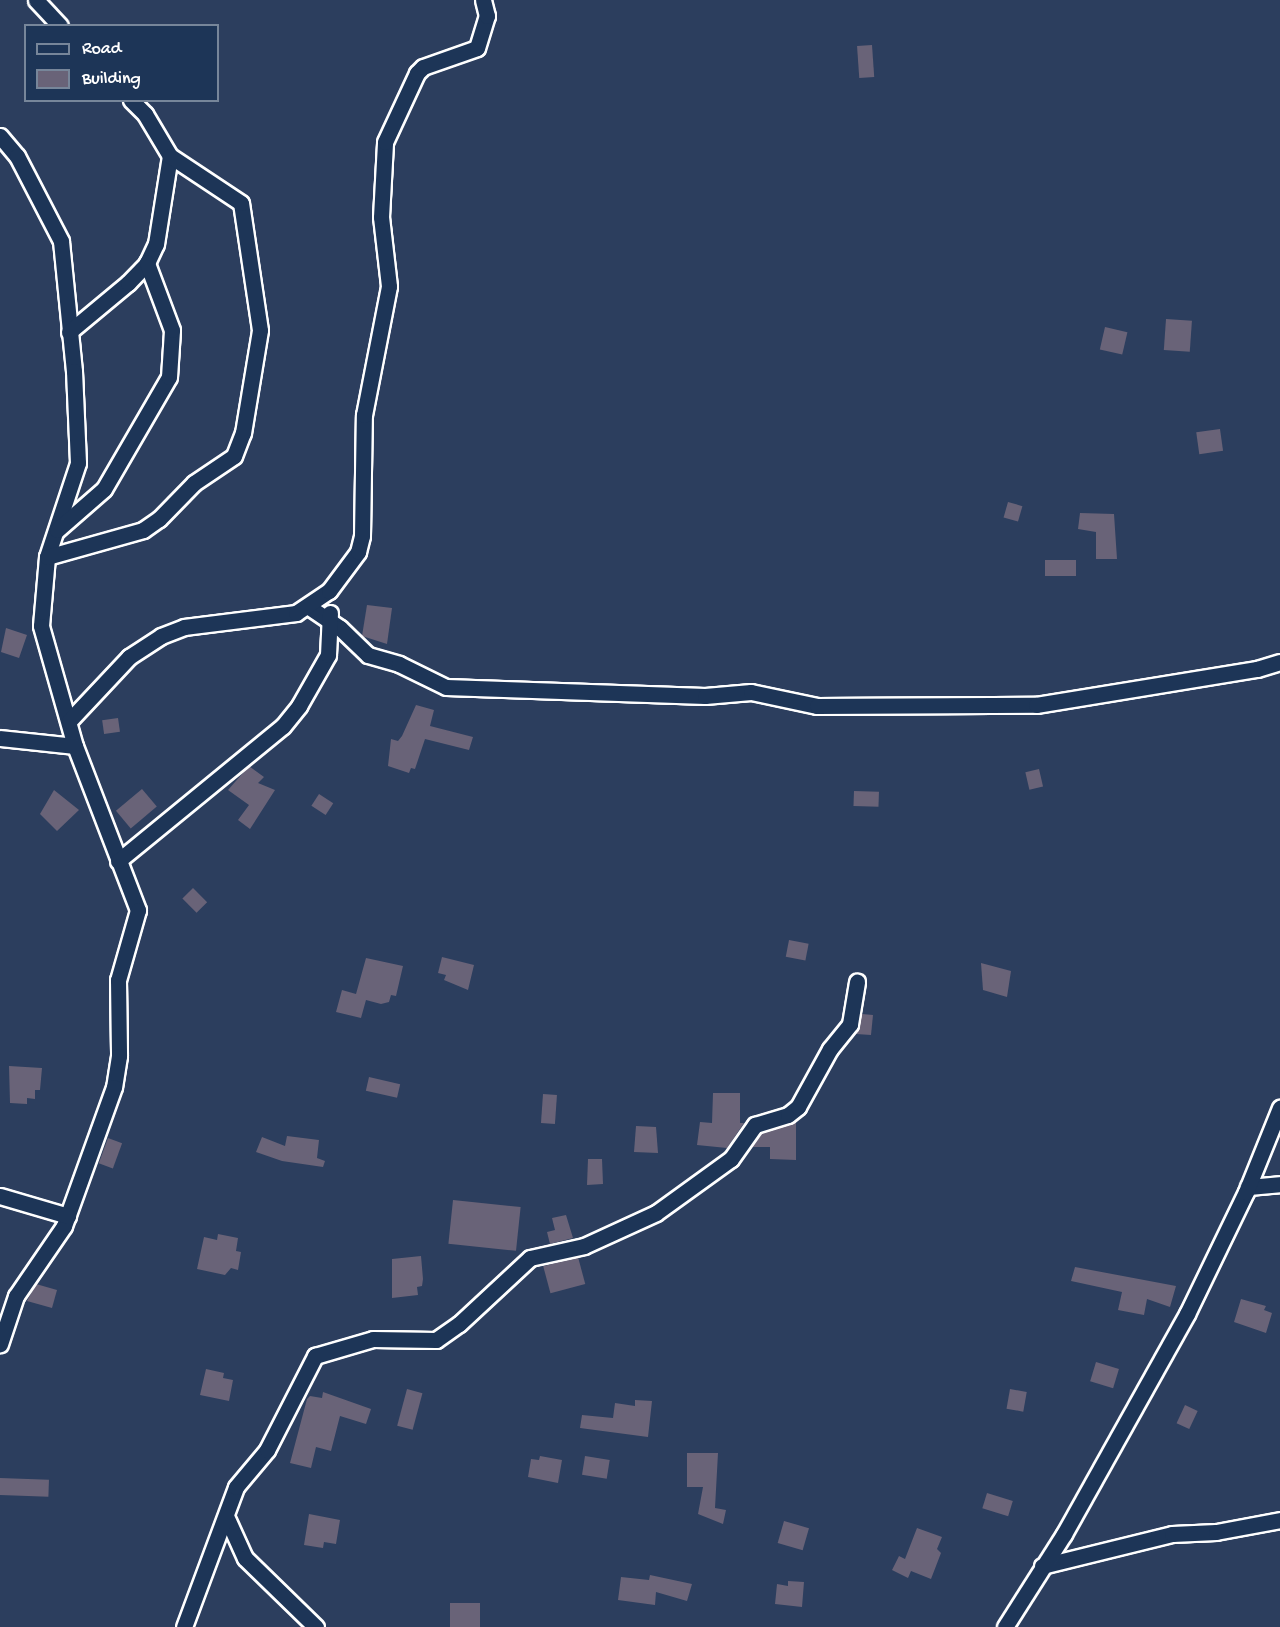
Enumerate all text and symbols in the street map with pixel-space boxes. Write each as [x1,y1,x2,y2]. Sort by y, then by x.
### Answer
legend [24,24,219,102]
text: Road [82,39,121,60]
text: Building [82,69,141,90]

